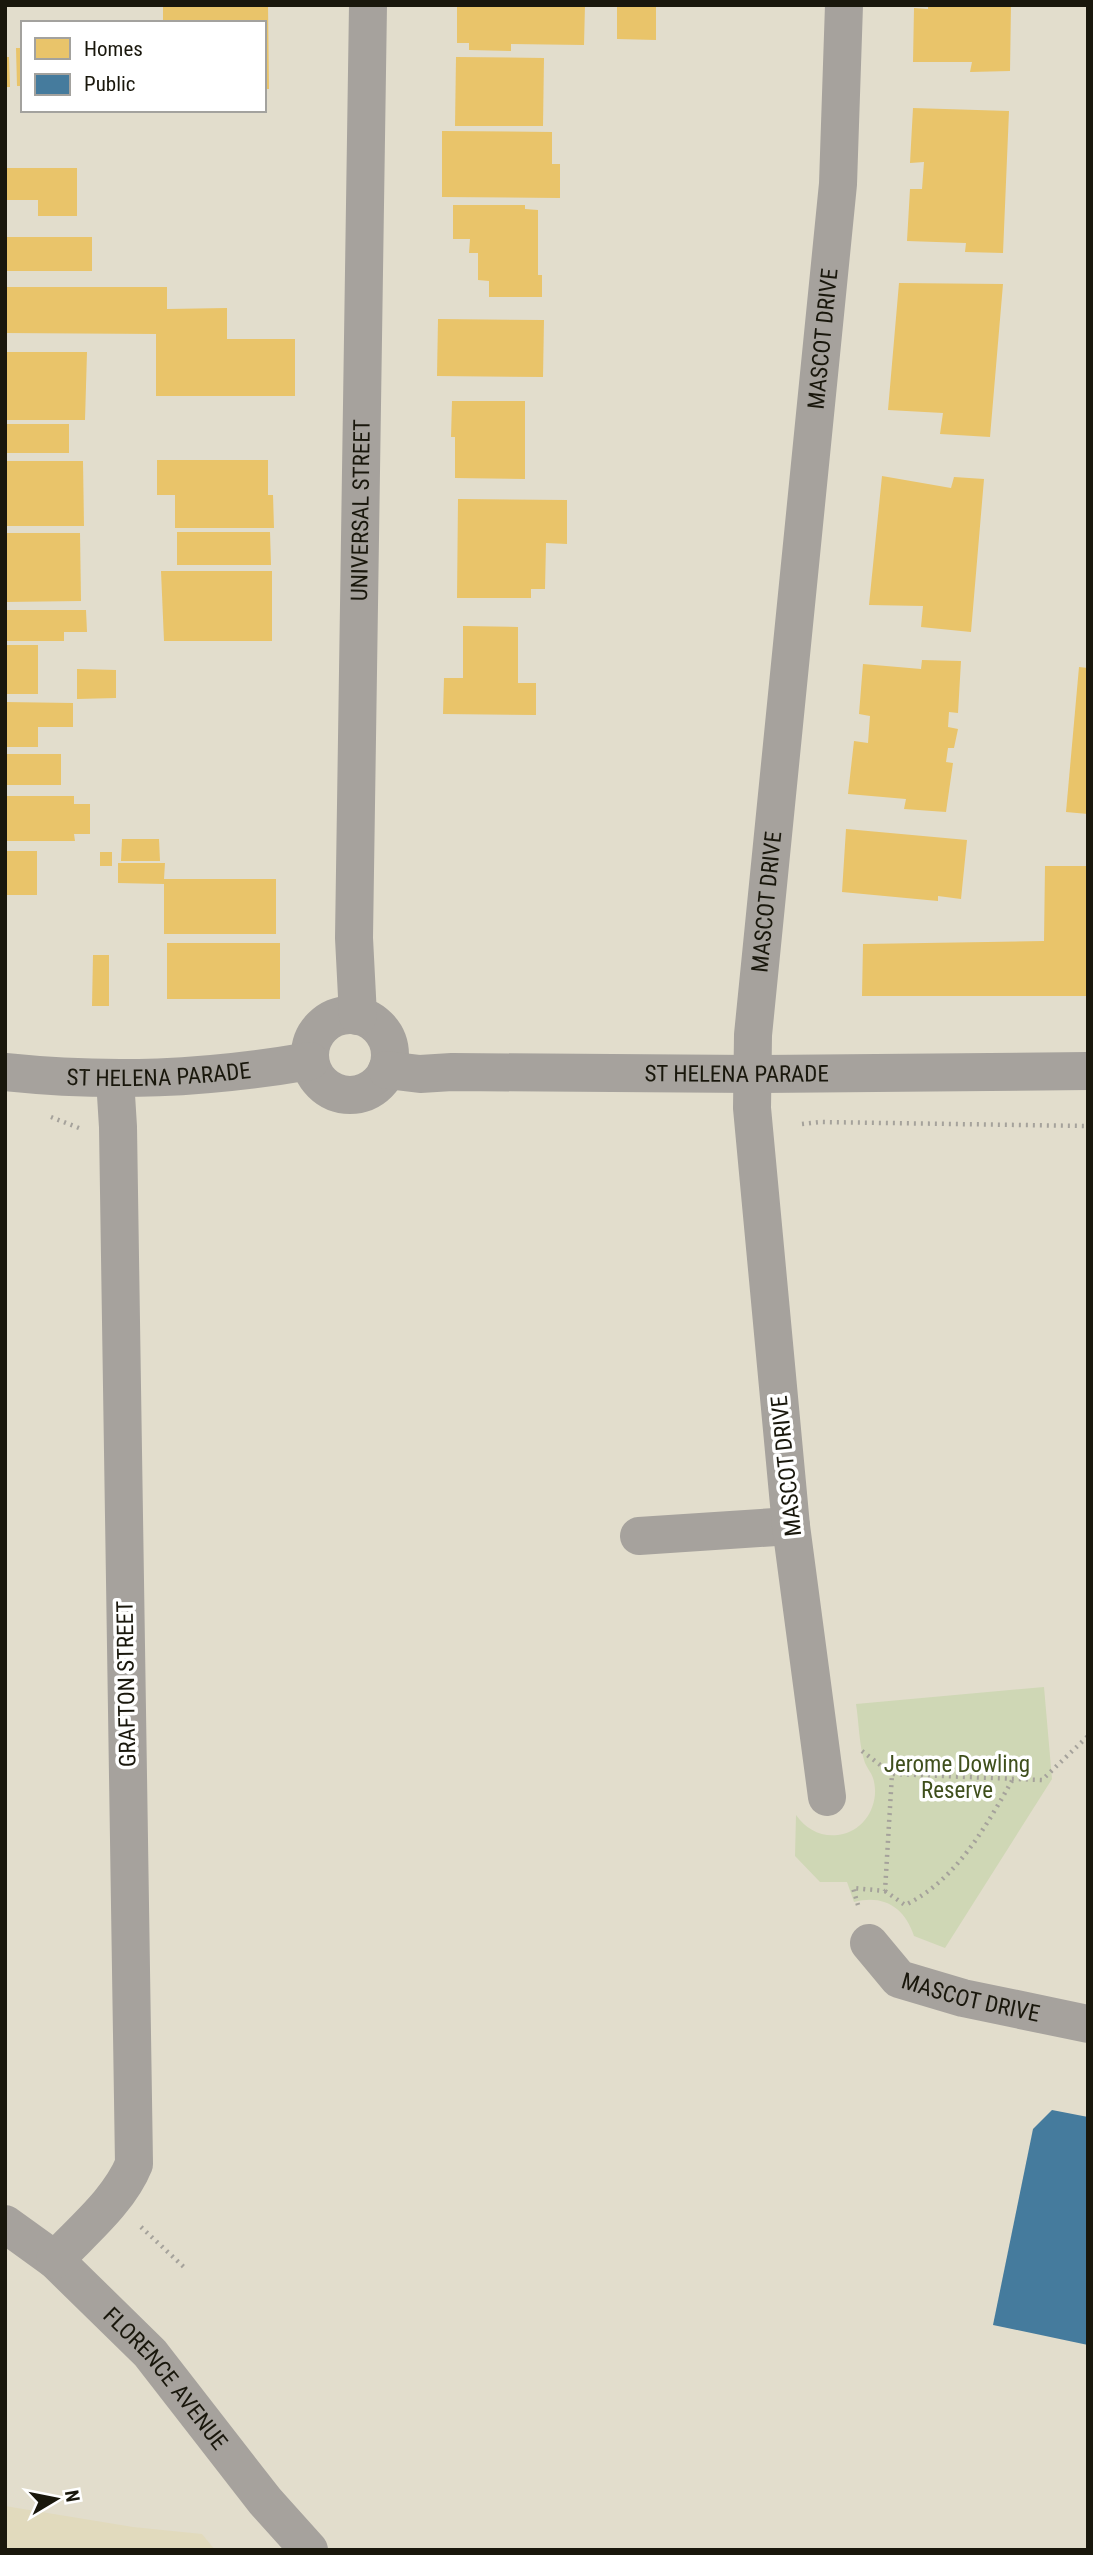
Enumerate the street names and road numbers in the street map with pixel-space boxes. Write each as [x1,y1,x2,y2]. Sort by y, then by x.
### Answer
street label: MASCOT DRIVE [803,267,844,411]
street label: UNIVERSAL STREET [346,419,376,601]
street label: MASCOT DRIVE [746,830,787,974]
street label: ST HELENA PARADE [66,1057,252,1092]
street label: ST HELENA PARADE [644,1060,829,1088]
street label: MASCOT DRIVE [766,1394,807,1538]
street label: GRAFTON STREET [112,1600,141,1767]
street label: MASCOT DRIVE [898,1967,1042,2028]
street label: FLORENCE AVENUE [98,2302,233,2455]

